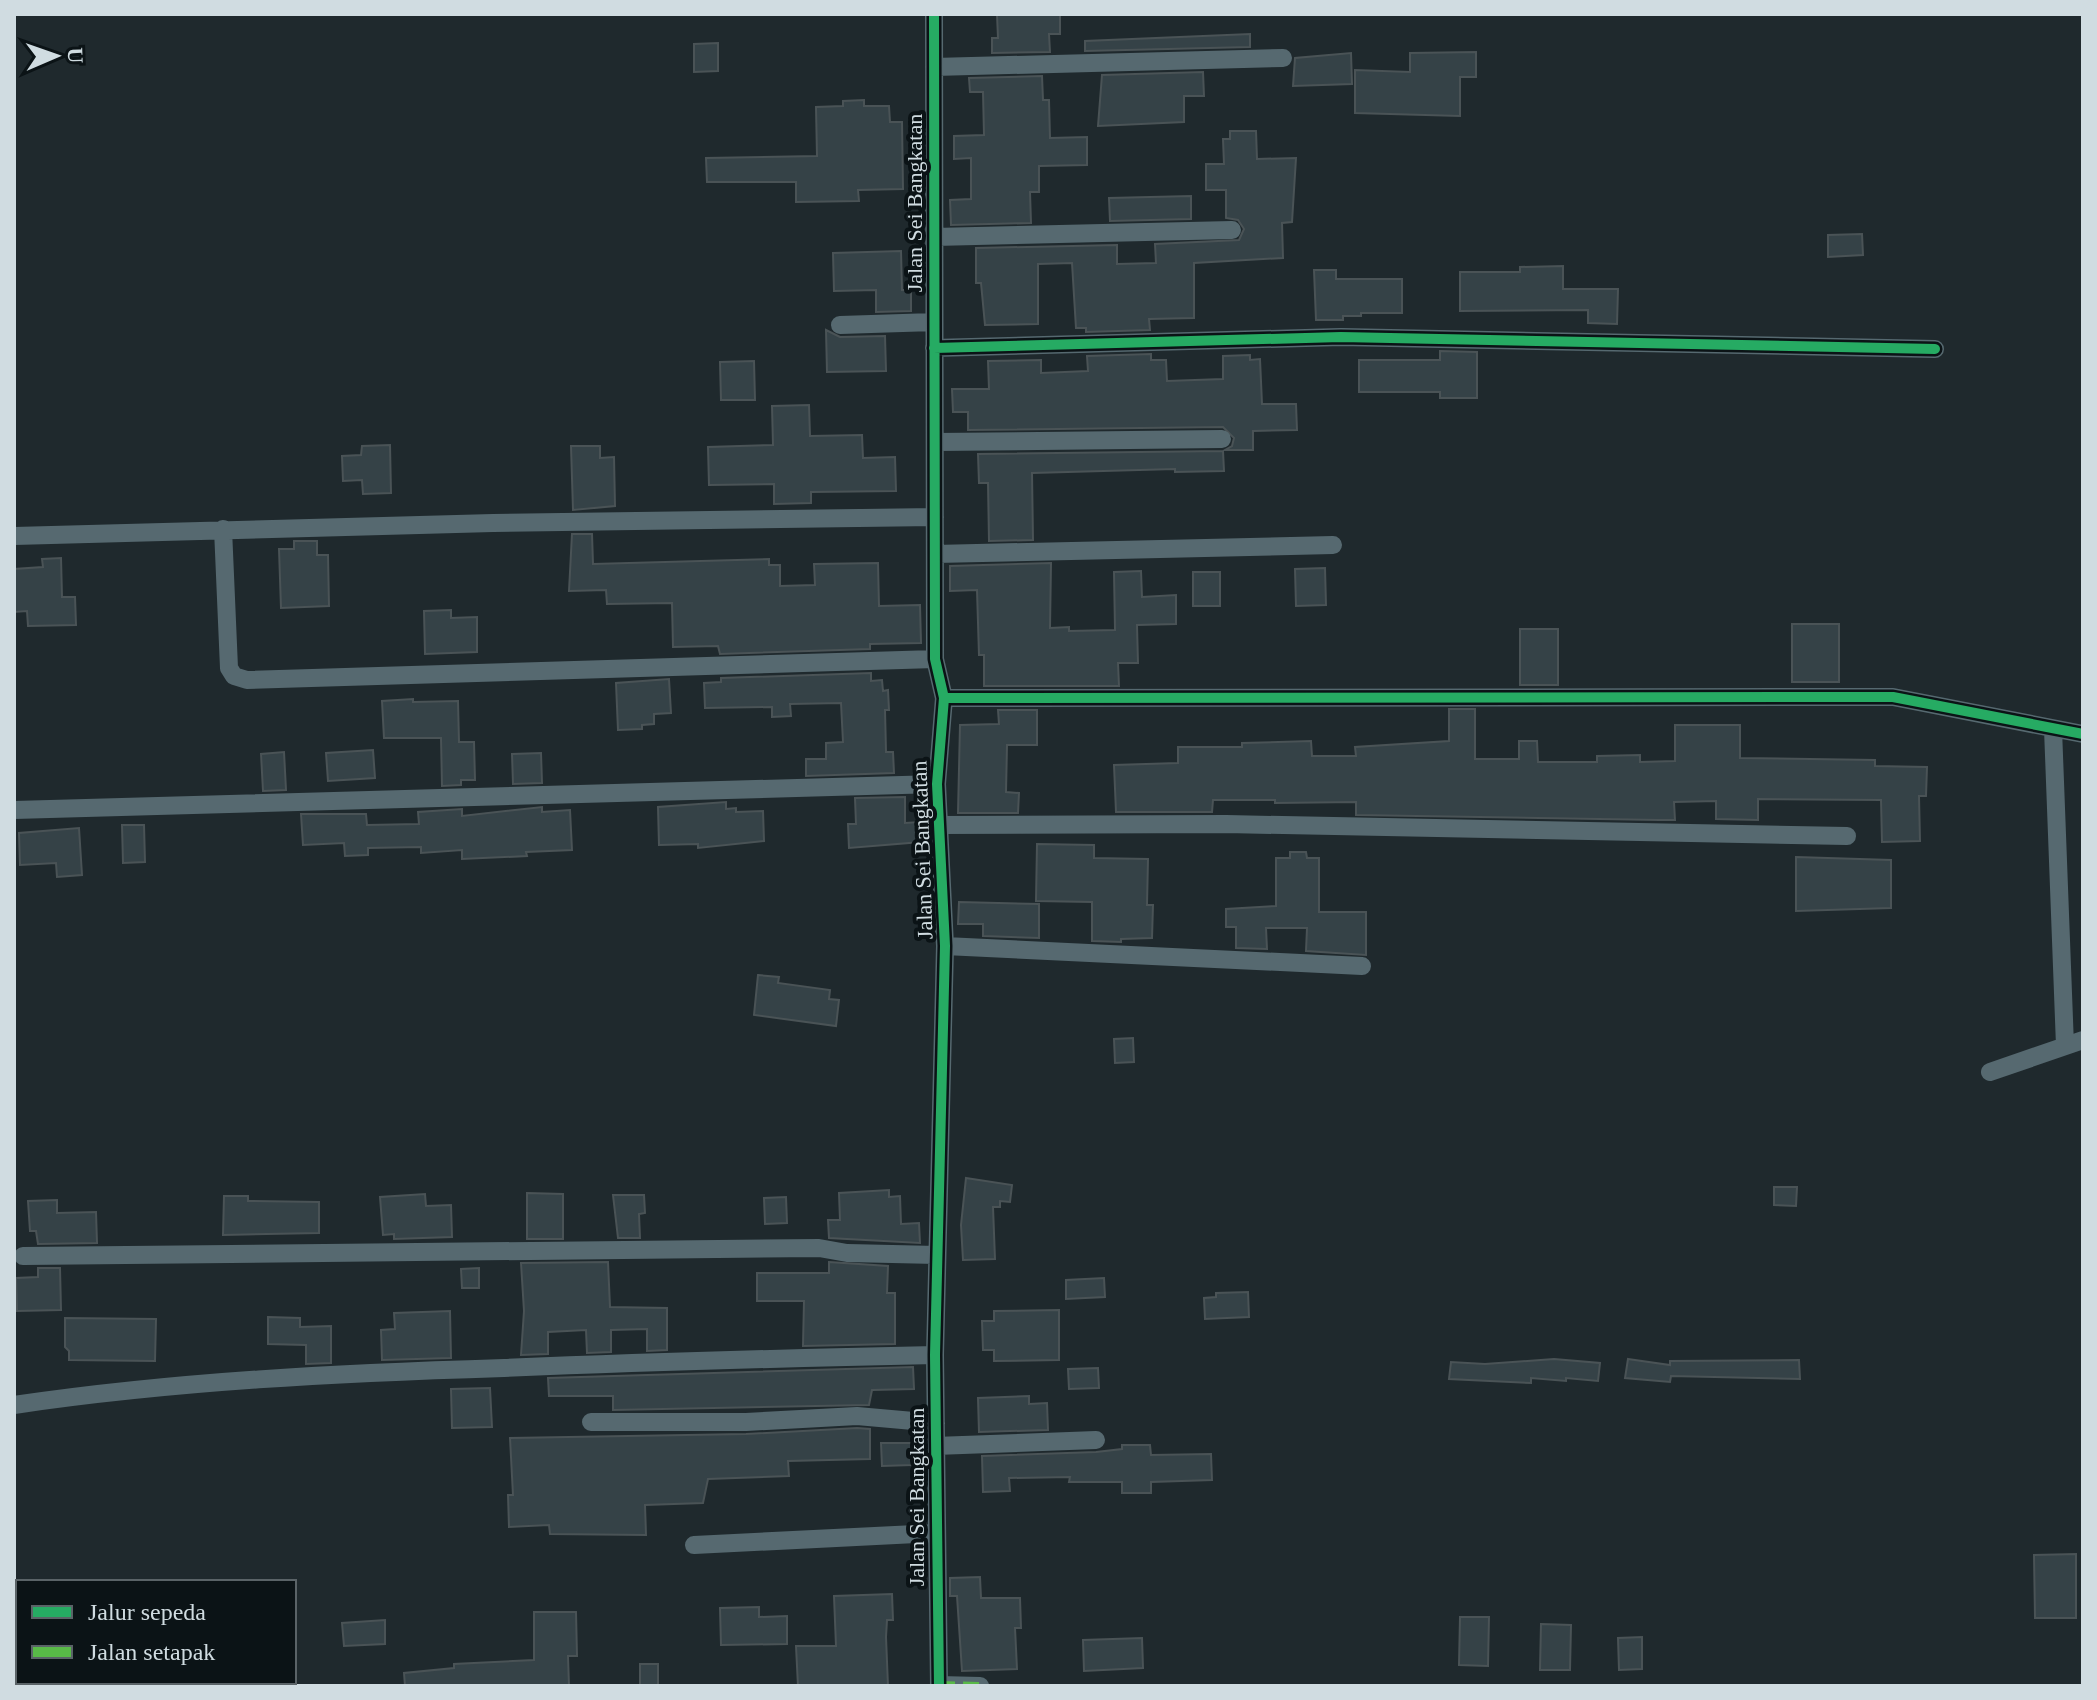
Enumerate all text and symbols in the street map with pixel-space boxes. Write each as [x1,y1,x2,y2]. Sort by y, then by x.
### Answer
north arrow [16,16,96,96]
text: U [63,47,88,64]
street label: Jalan Sei Bangkatan [902,114,927,292]
street label: Jalan Sei Bangkatan [906,760,938,940]
street label: Jalan Sei Bangkatan [904,1408,929,1586]
legend [16,1580,296,1684]
text: Jalur sepeda [88,1599,206,1625]
text: Jalan setapak [88,1639,215,1665]

